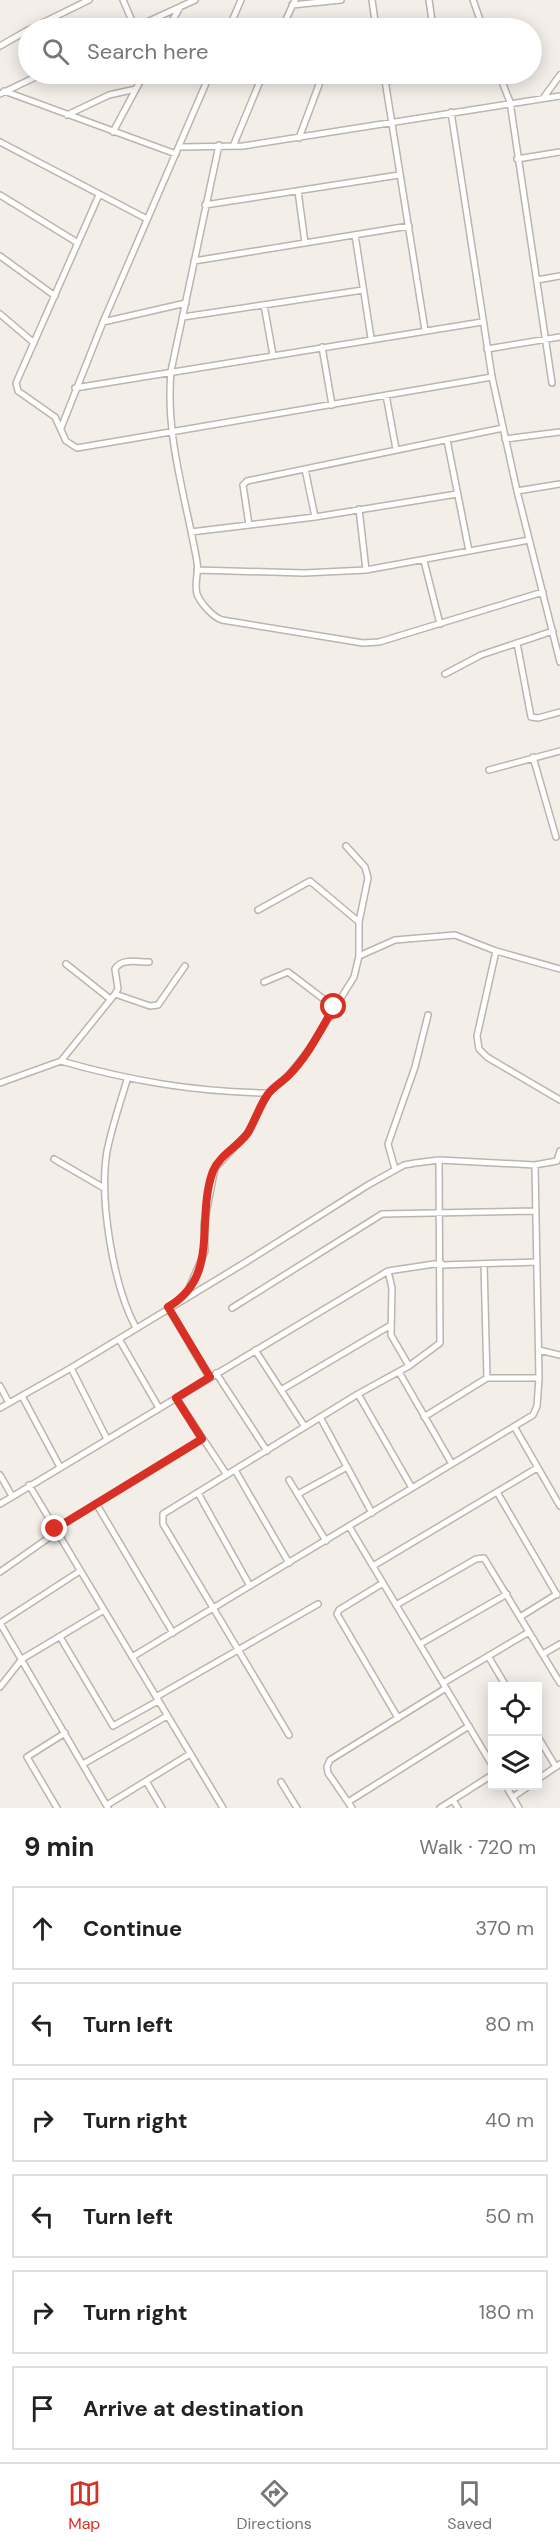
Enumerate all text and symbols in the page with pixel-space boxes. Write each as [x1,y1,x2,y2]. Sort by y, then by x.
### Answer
search box [18,18,542,84]
icon: search [39,35,72,68]
text: Search here [87,37,208,66]
route start [320,993,346,1019]
route end [41,1515,67,1541]
map controls [488,1682,542,1790]
button: locate [488,1682,542,1736]
button: layers [488,1736,542,1790]
text: 9 min [24,1830,94,1864]
text: Walk · 720 m [419,1834,536,1860]
icon: ahead [26,1912,59,1945]
text: Continue [83,1914,182,1943]
text: 370 m [475,1915,534,1941]
icon: left [26,2008,59,2041]
text: Turn left [83,2010,173,2039]
text: 80 m [485,2011,534,2037]
icon: right [26,2104,59,2137]
text: Turn right [83,2106,188,2135]
text: 40 m [485,2107,534,2133]
icon: left [26,2200,59,2233]
text: Turn left [83,2202,173,2231]
text: 50 m [485,2203,534,2229]
icon: right [26,2296,59,2329]
text: Turn right [83,2298,188,2327]
text: 180 m [479,2299,534,2325]
icon: arrive [26,2392,59,2425]
text: Arrive at destination [83,2394,304,2423]
tab: Map [68,2477,101,2534]
tab: Directions [236,2477,312,2534]
tab: Saved [447,2477,492,2534]

